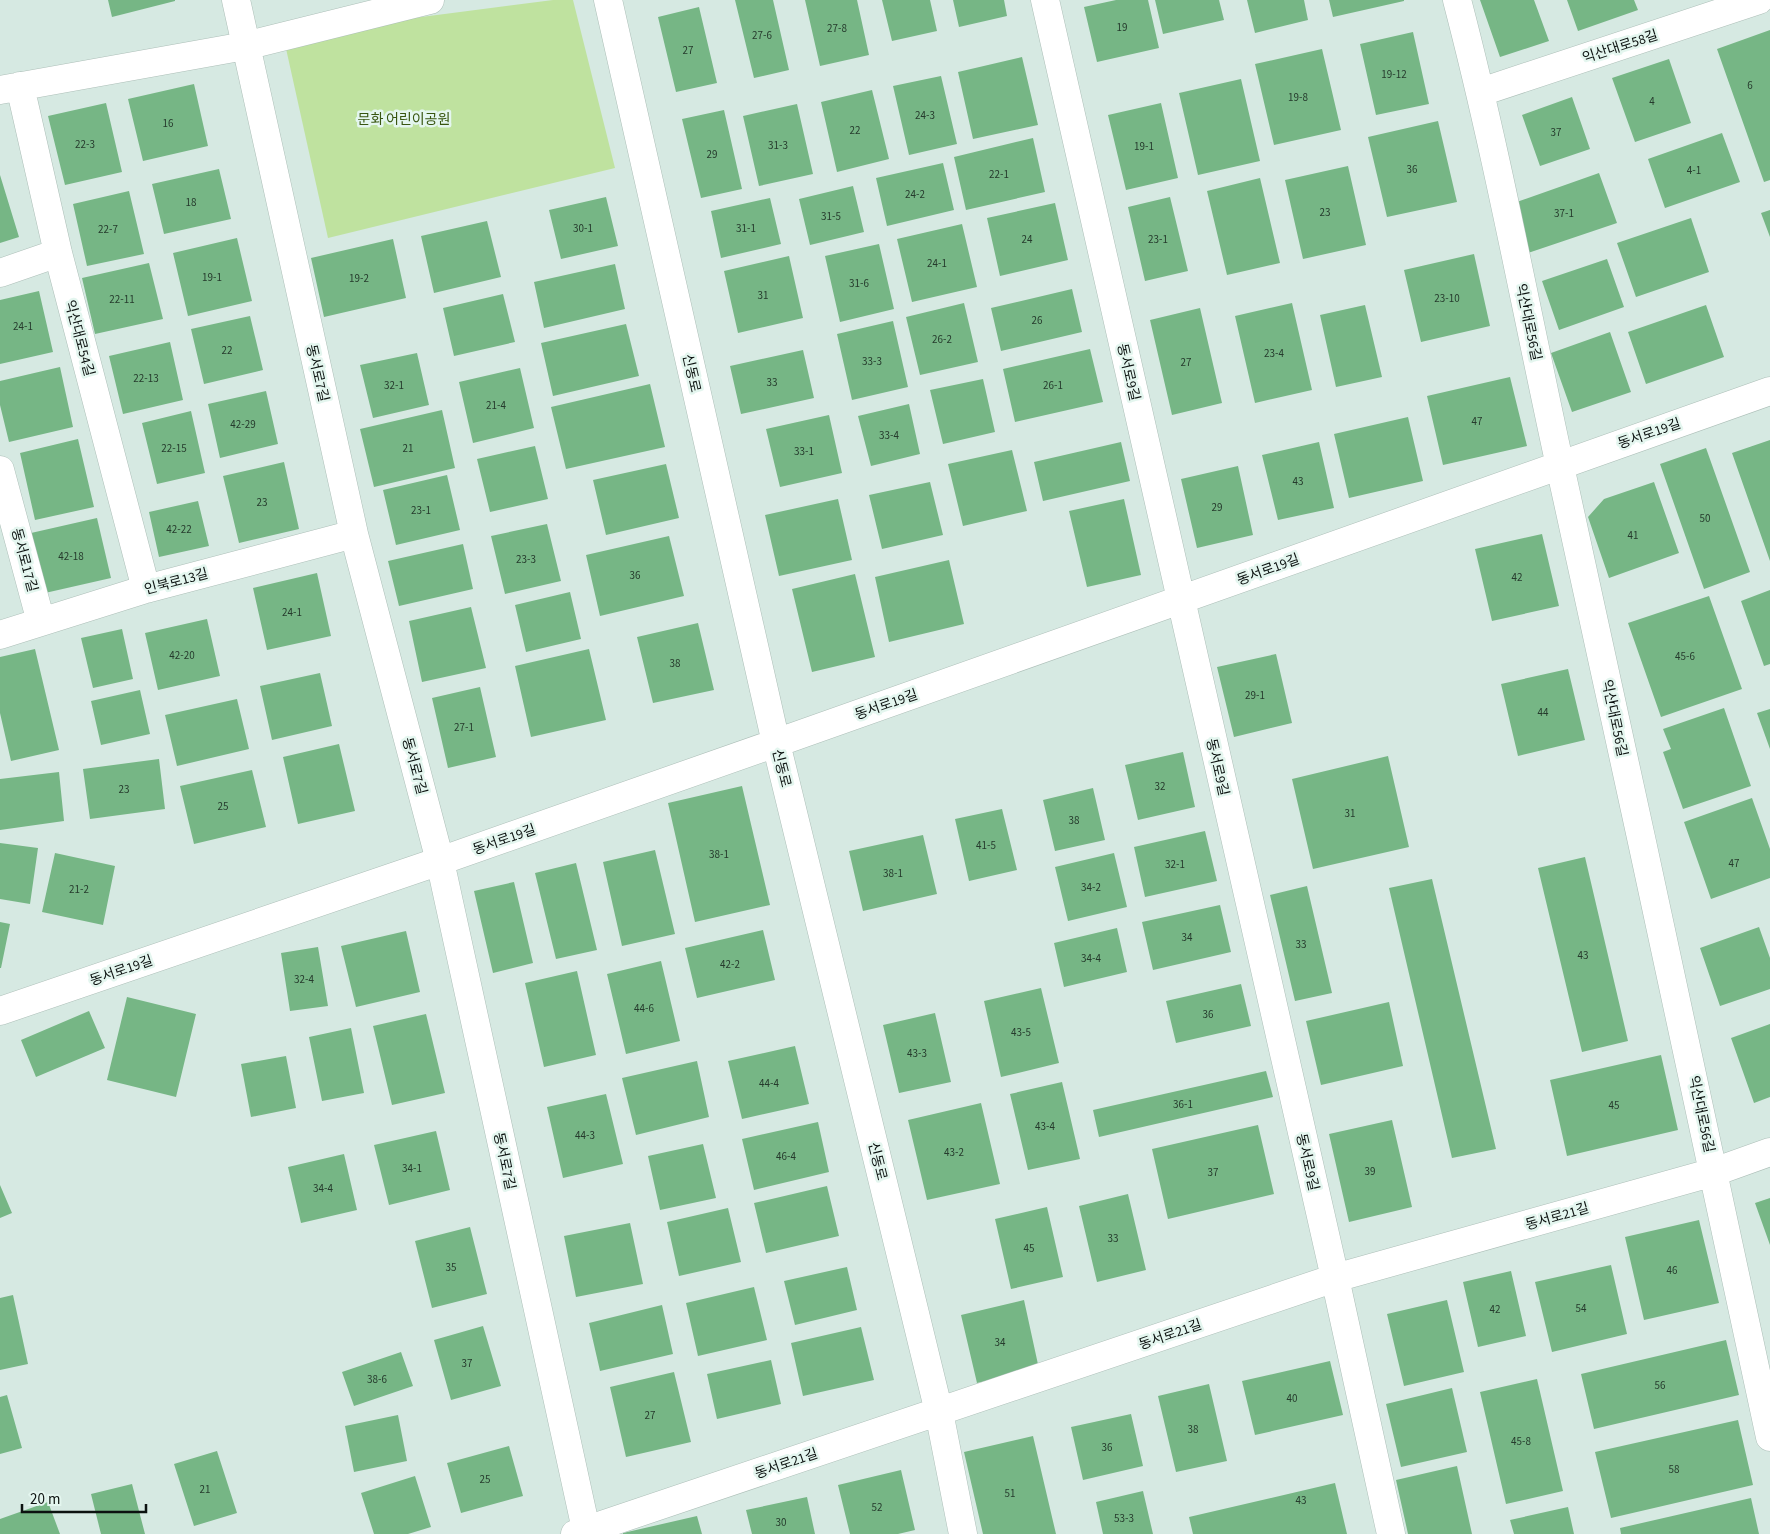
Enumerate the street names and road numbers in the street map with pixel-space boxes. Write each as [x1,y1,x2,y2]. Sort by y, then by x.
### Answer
street label: 익산대로58길 [1580,25,1661,69]
street label: 익산대로56길 [1510,282,1546,363]
street label: 익산대로54길 [59,298,99,379]
street label: 동서로9길 [1112,341,1144,403]
street label: 동서로7길 [301,342,333,404]
street label: 신동로 [677,352,705,394]
street label: 동서로19길 [1615,414,1684,454]
street label: 동서로17길 [6,526,42,594]
street label: 동서로19길 [1234,549,1303,591]
street label: 인북로13길 [142,564,210,600]
street label: 익산대로56길 [1596,678,1632,759]
street label: 동서로19길 [852,685,921,725]
street label: 동서로7길 [397,735,431,797]
street label: 동서로9길 [1201,736,1233,798]
street label: 신동로 [767,747,795,790]
street label: 동서로19길 [470,820,539,860]
street label: 동서로19길 [87,951,156,991]
street label: 익산대로56길 [1683,1074,1719,1155]
street label: 동서로7길 [488,1131,520,1192]
street label: 동서로9길 [1291,1131,1323,1193]
street label: 신동로 [863,1140,891,1183]
street label: 동서로21길 [1523,1198,1591,1236]
street label: 동서로21길 [1136,1315,1205,1355]
street label: 동서로21길 [752,1444,821,1484]

